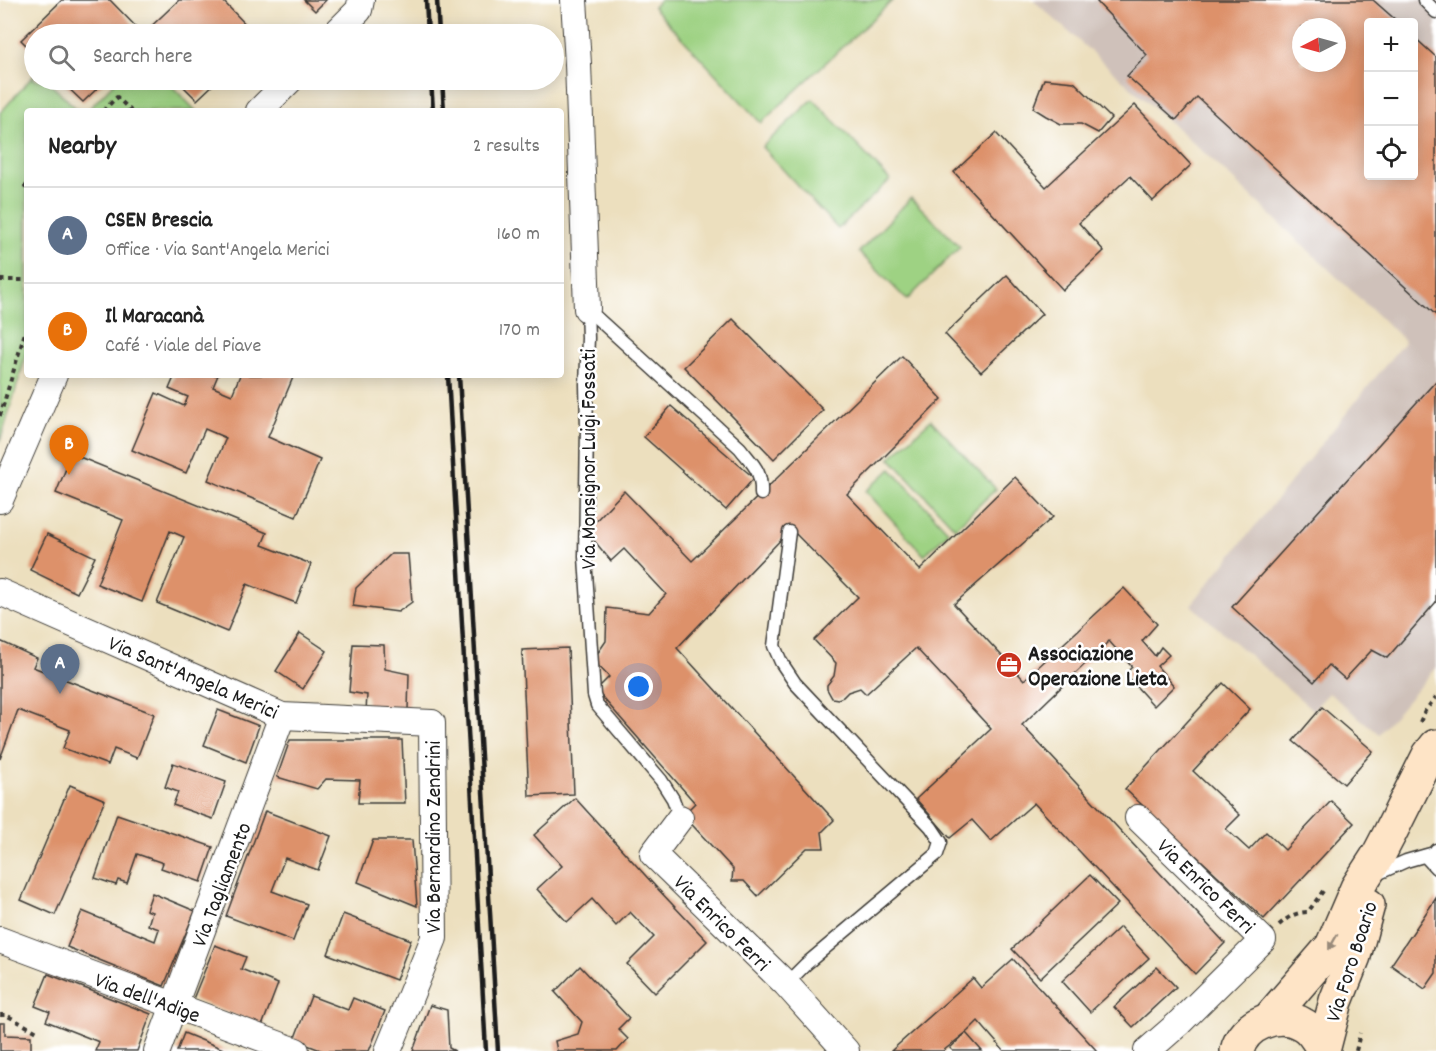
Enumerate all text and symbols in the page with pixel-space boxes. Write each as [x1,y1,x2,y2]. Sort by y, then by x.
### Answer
north arrow [1292,18,1346,72]
map controls [1364,18,1418,180]
button: + [1364,18,1418,72]
search box [24,24,564,90]
icon: search [45,41,78,74]
text: Search here [93,42,192,73]
button: − [1364,72,1418,126]
button: locate [1364,126,1418,180]
text: Nearby [48,129,116,166]
text: 2 results [473,133,540,161]
text: CSEN Brescia [105,206,212,237]
text: A [62,221,73,249]
text: 160 m [497,221,540,249]
text: Office · Via Sant'Angela Merici [105,237,329,265]
text: Il Maracanà [105,302,204,333]
text: B [63,317,72,345]
text: 170 m [499,317,540,345]
text: Café · Viale del Piave [105,333,261,361]
street label: Via Monsignor Luigi Fossati [575,349,606,569]
pin: B [50,426,88,475]
street label: Via Sant'Angela Merici [103,629,283,729]
place label: Associazione Operazione Lieta [1028,640,1168,696]
pin: A [40,644,80,694]
office icon: Associazione Operazione Lieta [994,650,1024,680]
your location [624,672,653,701]
street label: Via Bernardino Zendrini [420,741,451,933]
street label: Via Tagliamento [185,818,261,952]
street label: Via Enrico Ferri [1149,833,1261,942]
street label: Via Enrico Ferri [665,869,776,980]
street label: Via Foro Boario [1319,898,1387,1026]
one-way arrow [1327,934,1338,950]
street label: Via dell'Adige [90,966,204,1033]

